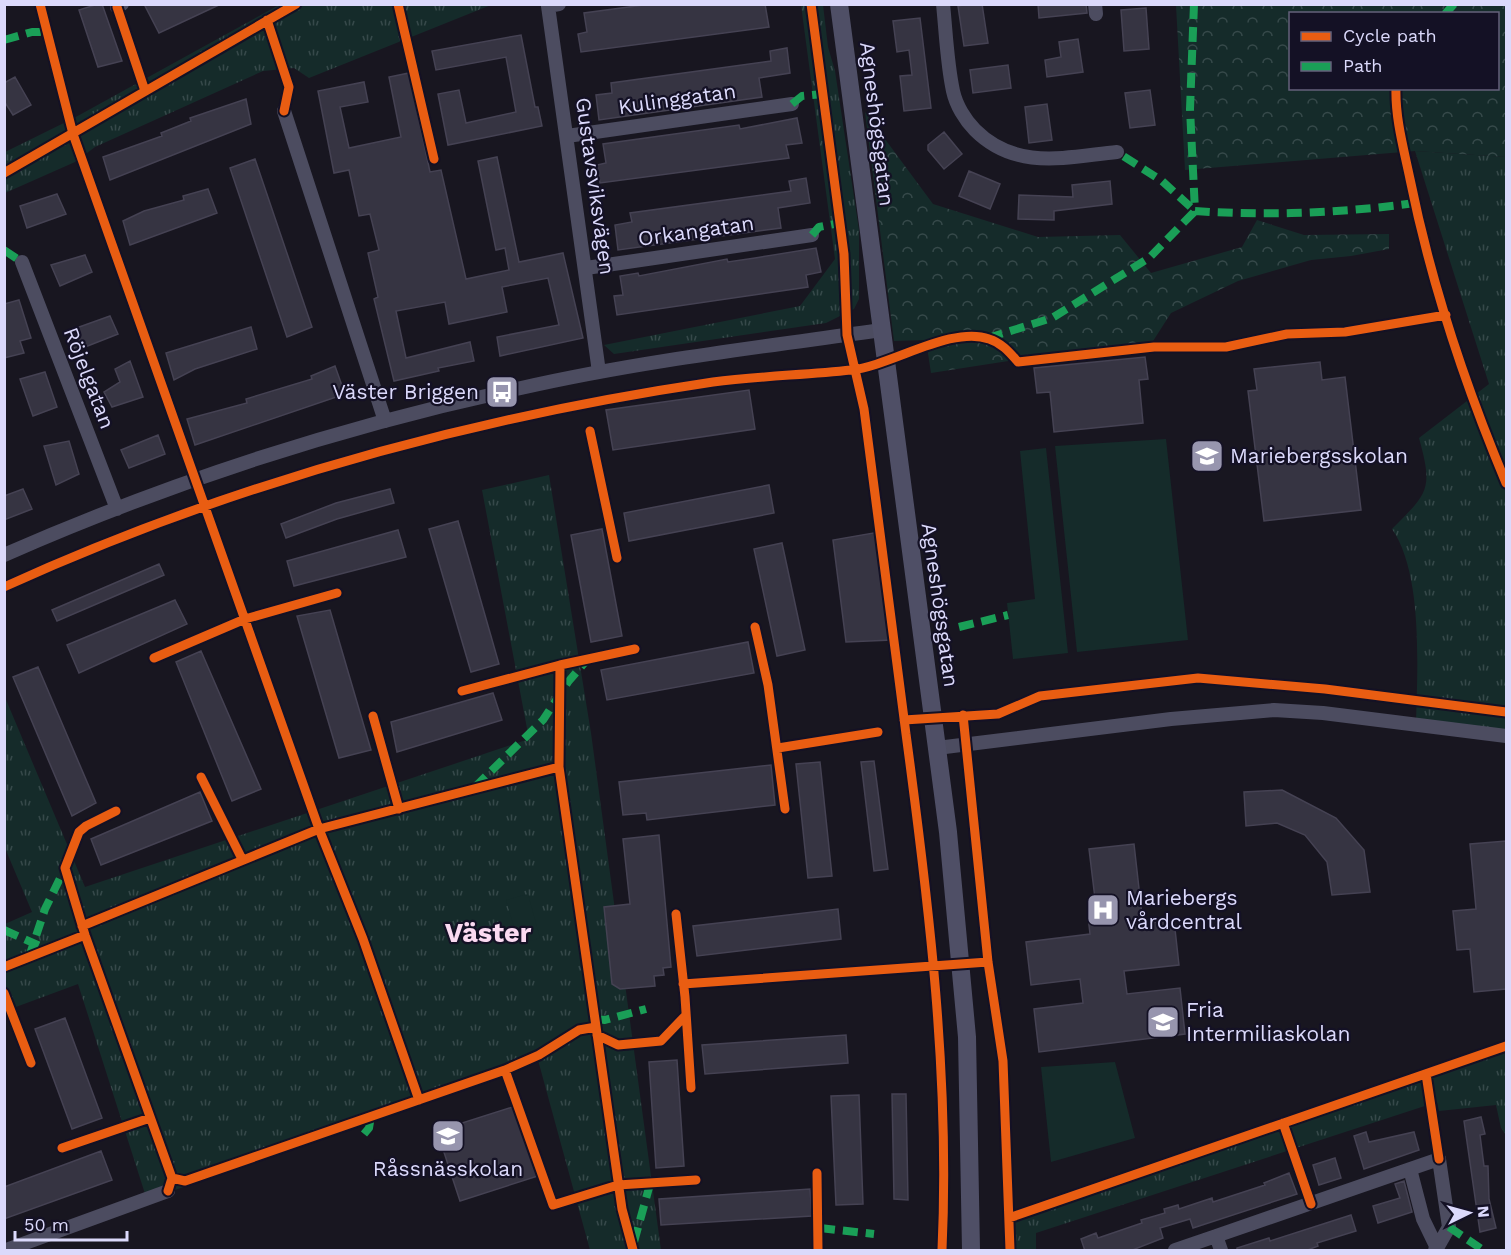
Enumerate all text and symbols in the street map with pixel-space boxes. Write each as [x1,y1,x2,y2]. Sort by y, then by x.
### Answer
legend [1289,12,1499,90]
text: Cycle path [1343,25,1437,46]
street label: Agneshögsgatan [855,40,900,208]
text: Path [1343,55,1383,76]
street label: Kulinggatan [616,78,737,119]
street label: Gustavsviksvägen [571,96,620,276]
street label: Orkangatan [636,210,756,251]
street label: Röjelgatan [59,324,120,432]
bus stop icon: Väster Briggen [484,374,520,410]
place label: Väster Briggen [332,379,479,404]
school or university icon: Mariebergsskolan [1189,438,1225,474]
place label: Mariebergsskolan [1230,443,1408,468]
street label: Agneshögsgatan [917,521,964,689]
place label: Mariebergs vårdcentral [1126,885,1243,934]
hospital icon: Mariebergs vårdcentral [1085,892,1121,928]
district label: Väster [445,917,532,949]
place label: Fria Intermiliaskolan [1186,997,1350,1046]
school or university icon: Fria Intermiliaskolan [1145,1004,1181,1040]
school or university icon: Råssnässkolan [430,1118,466,1154]
place label: Råssnässkolan [373,1156,523,1181]
north arrow [1439,1183,1499,1243]
scale bar [15,1204,128,1242]
text: N [1473,1205,1493,1218]
text: 50 m [24,1214,69,1235]

